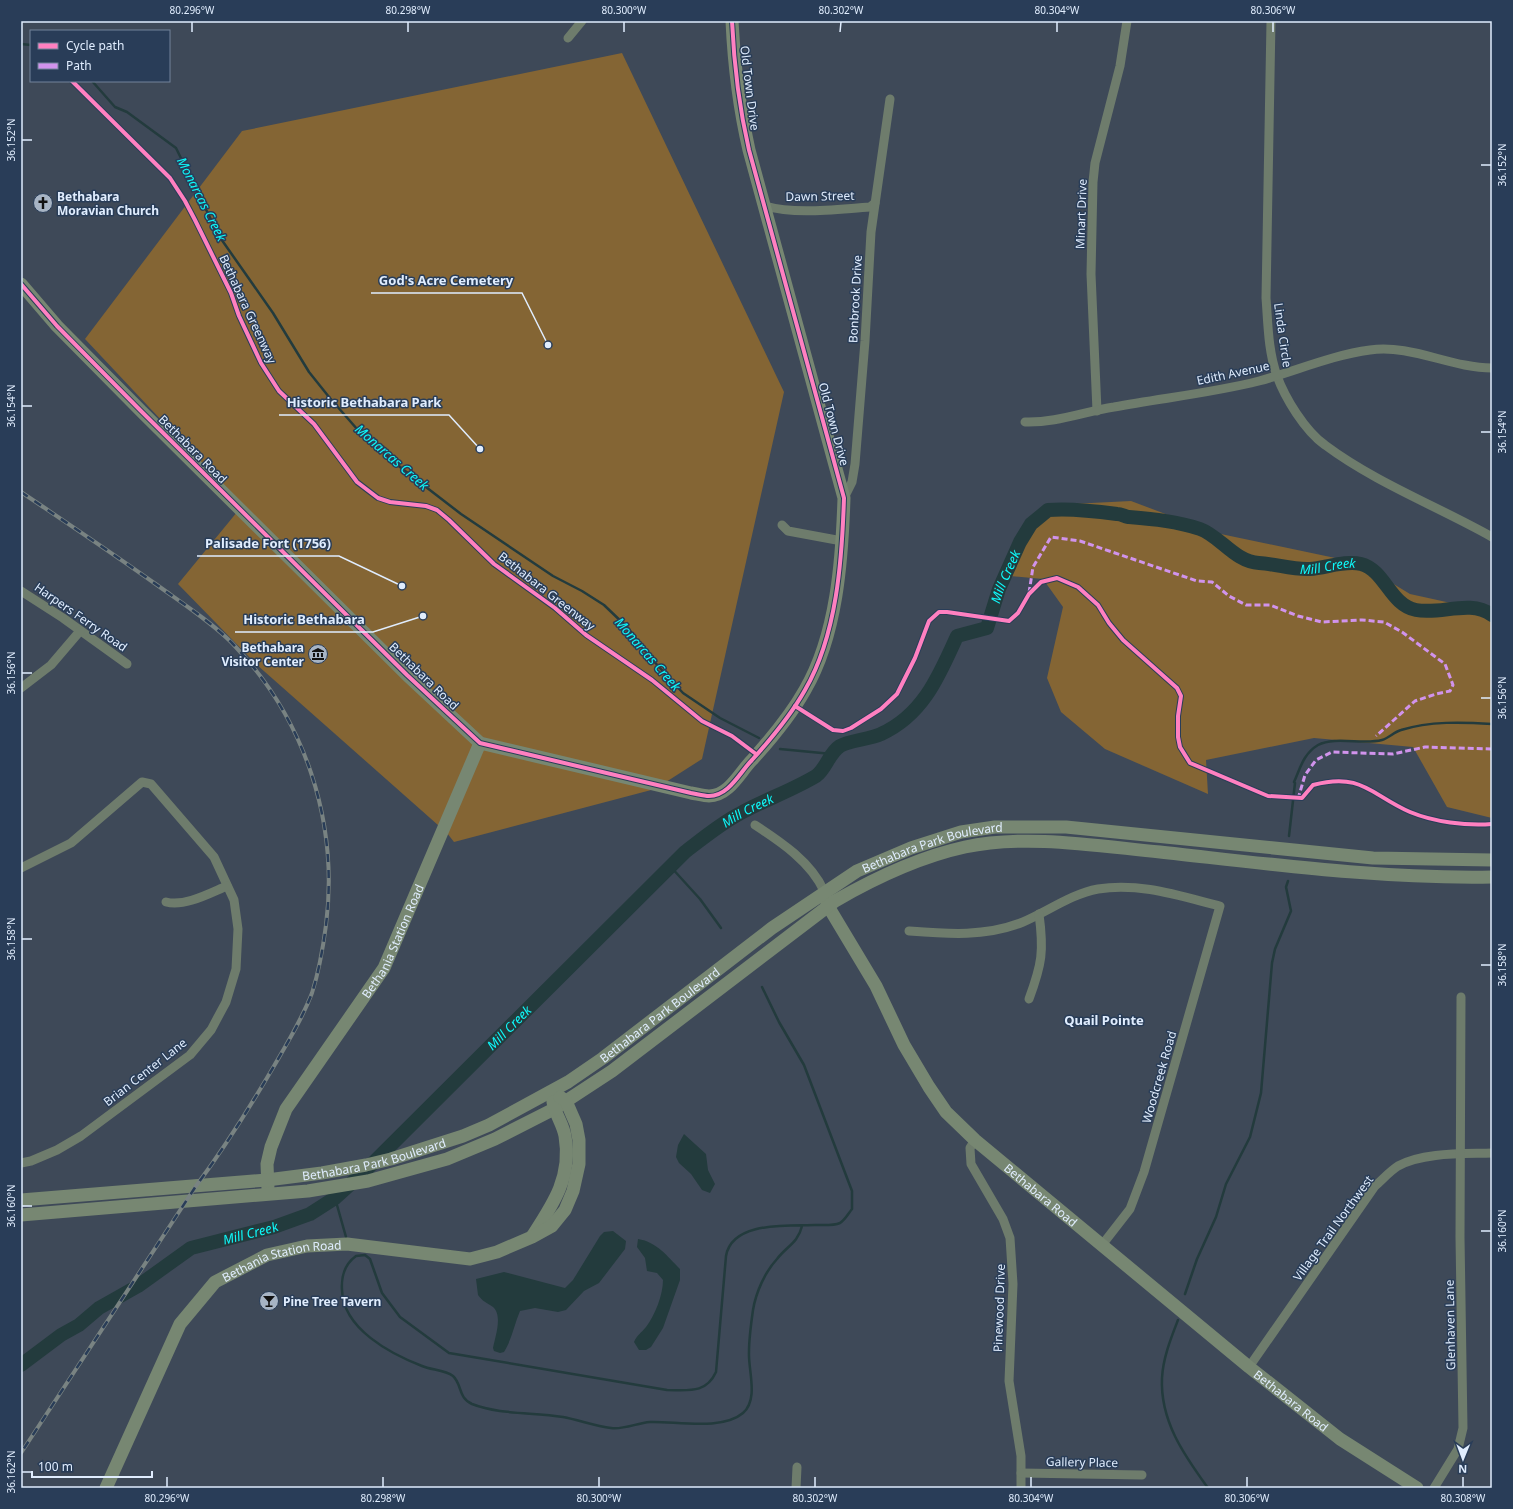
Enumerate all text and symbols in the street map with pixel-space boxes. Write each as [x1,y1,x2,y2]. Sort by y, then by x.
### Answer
text: 80.296°W [170,3,215,17]
text: 80.298°W [386,3,431,17]
text: 80.300°W [602,3,647,17]
text: 80.302°W [819,3,864,17]
text: 80.304°W [1035,3,1080,17]
text: 80.306°W [1251,3,1296,17]
legend [30,30,170,82]
text: Cycle path [66,37,124,54]
street label: Old Town Drive [736,45,764,132]
text: Path [66,57,92,74]
text: 36.152°N [4,118,18,162]
text: 36.152°N [1495,143,1509,187]
water label: Monarcas Creek [173,154,231,245]
street label: Minart Drive [1071,178,1091,249]
street label: Dawn Street [785,187,855,205]
place label: Bethabara Moravian Church [57,188,159,219]
church icon: Bethabara Moravian Church [32,192,54,214]
street label: Bethabara Greenway [215,252,281,367]
street label: Bonbrook Drive [844,254,866,344]
callout: God's Acre Cemetery [371,268,522,293]
text: God's Acre Cemetery [379,271,514,289]
street label: Linda Circle [1270,302,1296,369]
street label: Edith Avenue [1195,357,1271,389]
street label: Old Town Drive [815,381,853,468]
text: 36.154°N [4,384,18,428]
callout: Historic Bethabara Park [279,390,449,415]
text: Historic Bethabara Park [287,393,442,411]
text: 36.154°N [1495,410,1509,454]
street label: Bethabara Road [155,411,231,487]
water label: Monarcas Creek [351,420,433,494]
callout: Palisade Fort (1756) [197,531,339,556]
text: Palisade Fort (1756) [205,534,331,552]
water label: Mill Creek [986,546,1025,605]
street label: Bethabara Greenway [495,548,600,635]
water label: Mill Creek [1300,554,1356,578]
street label: Harpers Ferry Road [31,579,131,655]
callout: Historic Bethabara [235,607,373,632]
text: Historic Bethabara [243,610,365,628]
water label: Monarcas Creek [611,613,685,695]
street label: Bethabara Road [386,638,462,714]
place label: Bethabara Visitor Center [221,639,305,670]
museum icon: Bethabara Visitor Center [307,643,329,665]
text: 36.156°N [4,651,18,695]
text: 36.156°N [1495,676,1509,720]
water label: Mill Creek [718,789,777,831]
street label: Bethabara Park Boulevard [859,819,1003,877]
street label: Bethania Station Road [357,881,427,1001]
text: 36.158°N [4,917,18,961]
text: 36.158°N [1495,943,1509,987]
street label: Bethabara Park Boulevard [596,963,723,1066]
water label: Mill Creek [483,1001,536,1054]
district label: Quail Pointe [1064,1011,1144,1029]
street label: Woodcreek Road [1138,1029,1180,1125]
street label: Brian Center Lane [100,1034,190,1110]
street label: Bethabara Park Boulevard [301,1134,448,1184]
street label: Bethabara Road [1001,1159,1081,1230]
street label: Village Trail Northwest [1289,1171,1378,1284]
text: 36.160°N [4,1184,18,1228]
text: 36.160°N [1495,1209,1509,1253]
water label: Mill Creek [221,1217,281,1249]
street label: Bethania Station Road [219,1236,342,1286]
street label: Pinewood Drive [989,1263,1009,1352]
street label: Glenhaven Lane [1441,1279,1459,1371]
bar icon: Pine Tree Tavern [258,1290,280,1312]
place label: Pine Tree Tavern [283,1293,381,1310]
street label: Bethabara Road [1250,1366,1332,1435]
north arrow [1443,1439,1483,1479]
text: 36.162°N [4,1450,18,1494]
scale bar [32,1453,152,1479]
street label: Gallery Place [1046,1453,1118,1471]
text: 100 m [38,1458,73,1475]
text: N [1458,1462,1467,1477]
text: 80.296°W [145,1491,190,1505]
text: 80.298°W [361,1491,406,1505]
text: 80.300°W [577,1491,622,1505]
text: 80.302°W [793,1491,838,1505]
text: 80.304°W [1009,1491,1054,1505]
text: 80.306°W [1225,1491,1270,1505]
text: 80.308°W [1441,1491,1486,1505]

